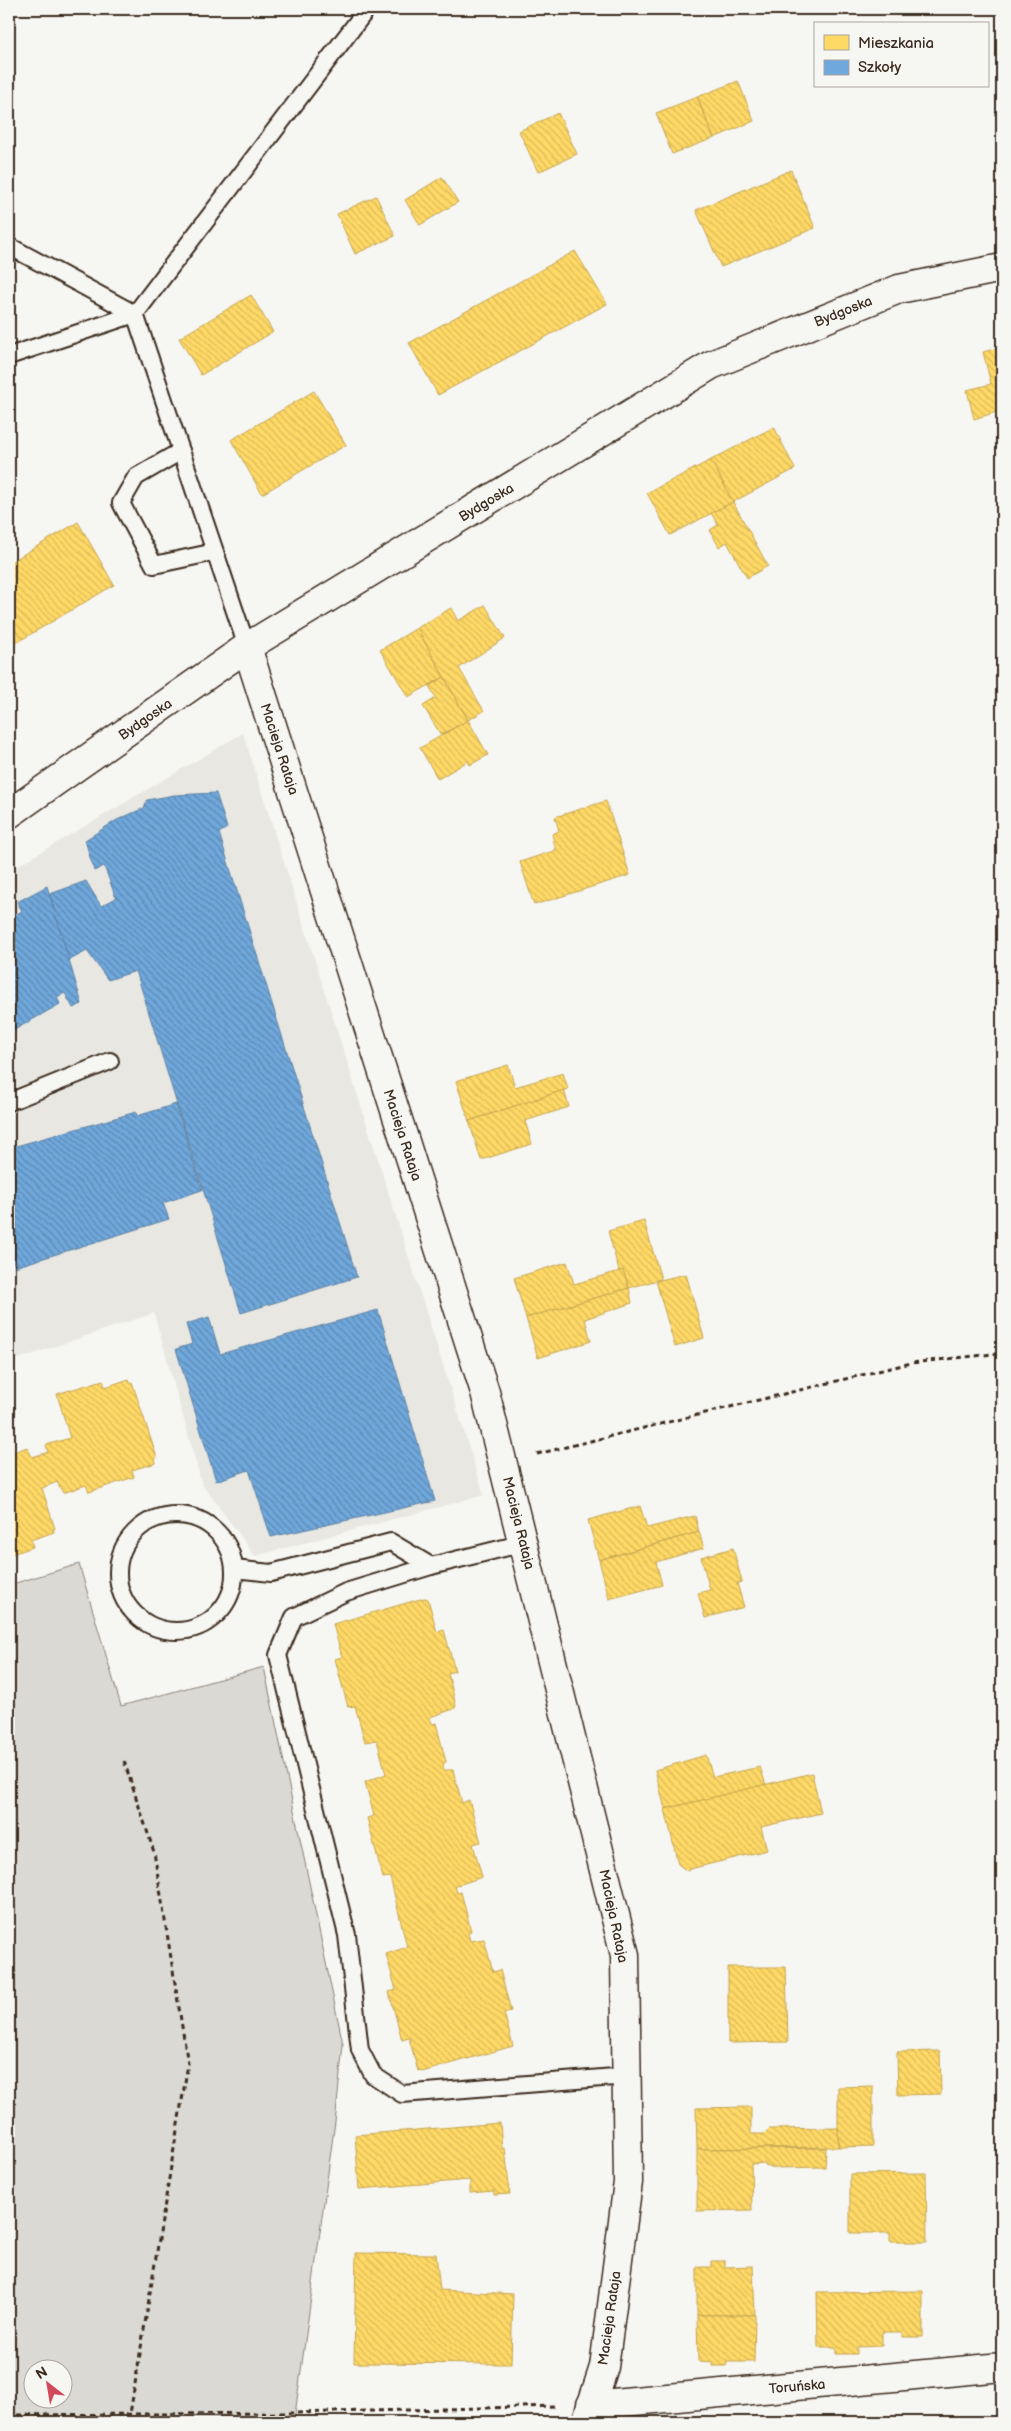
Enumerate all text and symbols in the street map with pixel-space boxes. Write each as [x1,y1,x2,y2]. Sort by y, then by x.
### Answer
legend [814,22,988,88]
text: Mieszkania [858,34,934,53]
text: Szkoły [858,58,901,77]
street label: Bydgoska [812,292,875,331]
street label: Bydgoska [456,479,517,525]
street label: Bydgoska [115,695,175,744]
street label: Macieja Rataja [257,701,302,797]
street label: Macieja Rataja [380,1087,425,1183]
street label: Macieja Rataja [499,1475,538,1571]
street label: Macieja Rataja [595,1868,632,1964]
street label: Macieja Rataja [594,2270,625,2366]
north arrow [22,2358,72,2408]
text: N [33,2363,50,2383]
street label: Toruńska [768,2376,826,2397]

